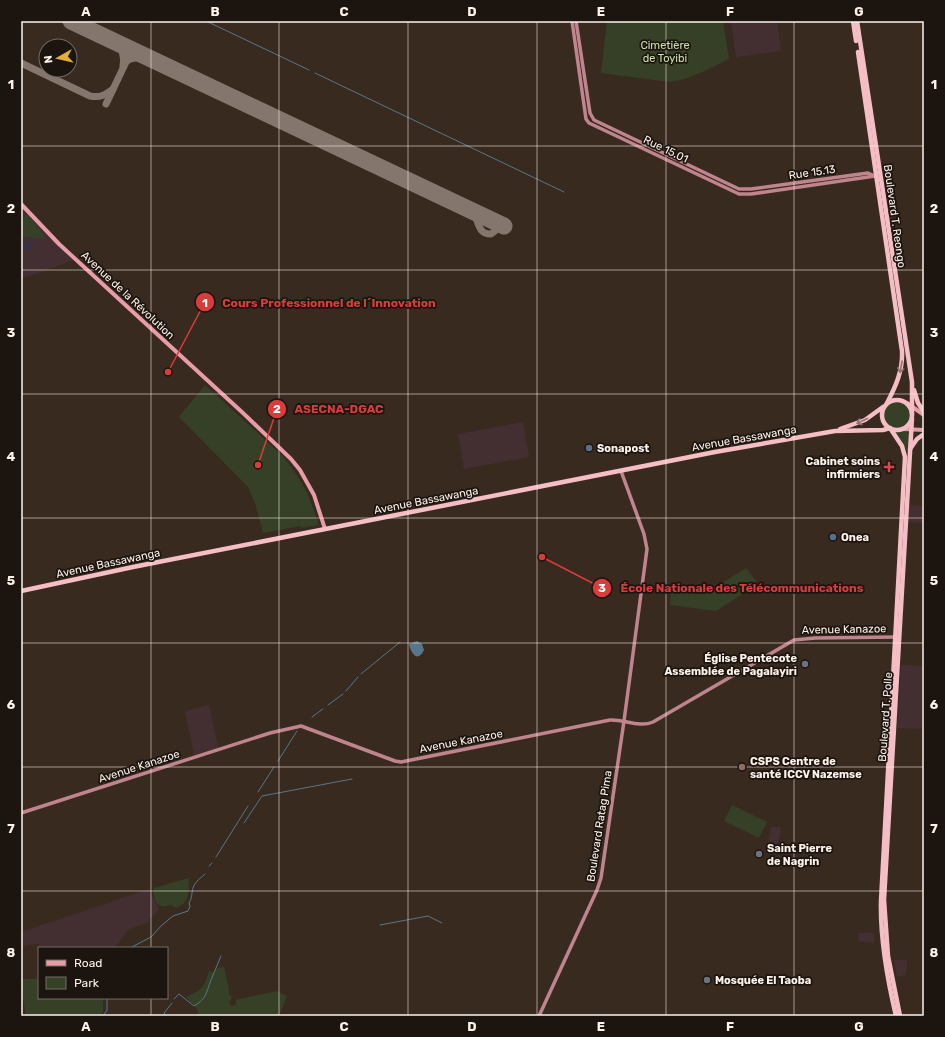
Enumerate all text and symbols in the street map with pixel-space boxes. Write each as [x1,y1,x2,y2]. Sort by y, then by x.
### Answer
text: A [81,4,91,19]
text: B [210,4,220,19]
text: C [339,4,349,19]
text: D [467,4,477,19]
text: E [597,4,605,19]
text: F [726,4,734,19]
text: G [854,4,864,19]
north arrow [38,38,78,78]
park label: Cimetière de Toyibi [640,39,690,65]
text: N [42,54,56,64]
text: 1 [8,77,14,92]
text: 1 [931,77,937,92]
street label: Rue 15.01 [641,133,690,166]
street label: Rue 15.13 [788,163,837,182]
street label: Boulevard T. Reongo [881,164,908,269]
text: 2 [7,201,15,216]
text: 2 [930,201,938,216]
street label: Avenue de la Révolution [78,249,177,342]
callout: Cours Professionnel de l´Innovation [195,290,444,314]
text: 1 [202,296,208,310]
text: Cours Professionnel de l´Innovation [222,296,436,310]
text: 3 [7,325,16,340]
text: 3 [930,325,939,340]
one-way arrow [897,360,905,373]
callout: ASECNA-DGAC [267,397,392,421]
text: 2 [273,402,281,416]
text: ASECNA-DGAC [295,402,384,416]
one-way arrow [856,418,868,425]
street label: Avenue Bassawanga [691,423,797,454]
place label: Sonapost [597,442,649,455]
marker: Sonapost [584,443,594,453]
text: 4 [7,449,16,464]
text: 4 [930,449,939,464]
place label: Cabinet soins infirmiers [806,455,880,481]
marker: Cabinet soins infirmiers [883,461,895,473]
street label: Avenue Bassawanga [373,484,479,517]
place label: Onea [841,531,869,544]
marker: Onea [828,532,838,542]
street label: Avenue Bassawanga [55,546,161,581]
text: 5 [7,573,15,588]
text: 5 [930,573,938,588]
callout: École Nationale des Télécommunications [592,576,871,600]
text: 3 [598,581,606,595]
text: École Nationale des Télécommunications [621,581,864,595]
street label: Avenue Kanazoe [802,622,886,637]
place label: Église Pentecote Assemblée de Pagalayiri [664,652,797,678]
marker: Église Pentecote Assemblée de Pagalayiri [800,659,810,669]
street label: Boulevard T. Polle [876,672,895,762]
text: 6 [7,697,16,712]
text: 6 [930,697,939,712]
street label: Avenue Kanazoe [418,727,504,756]
street label: Avenue Kanazoe [97,747,181,786]
place label: CSPS Centre de santé ICCV Nazemse [750,755,862,781]
marker: CSPS Centre de santé ICCV Nazemse [737,762,747,772]
street label: Boulevard Ratag Pima [584,769,615,883]
text: 7 [7,821,15,836]
text: 7 [930,821,938,836]
place label: Saint Pierre de Nagrin [767,842,832,868]
marker: Saint Pierre de Nagrin [754,849,764,859]
text: 8 [7,945,16,960]
text: 8 [930,945,939,960]
legend [38,947,168,999]
text: Road [74,956,102,970]
place label: Mosquée El Taoba [715,974,811,987]
marker: Mosquée El Taoba [702,975,712,985]
text: Park [74,976,100,990]
text: A [81,1019,91,1034]
text: B [210,1019,220,1034]
text: C [339,1019,349,1034]
text: D [467,1019,477,1034]
text: E [597,1019,605,1034]
text: F [726,1019,734,1034]
text: G [854,1019,864,1034]

